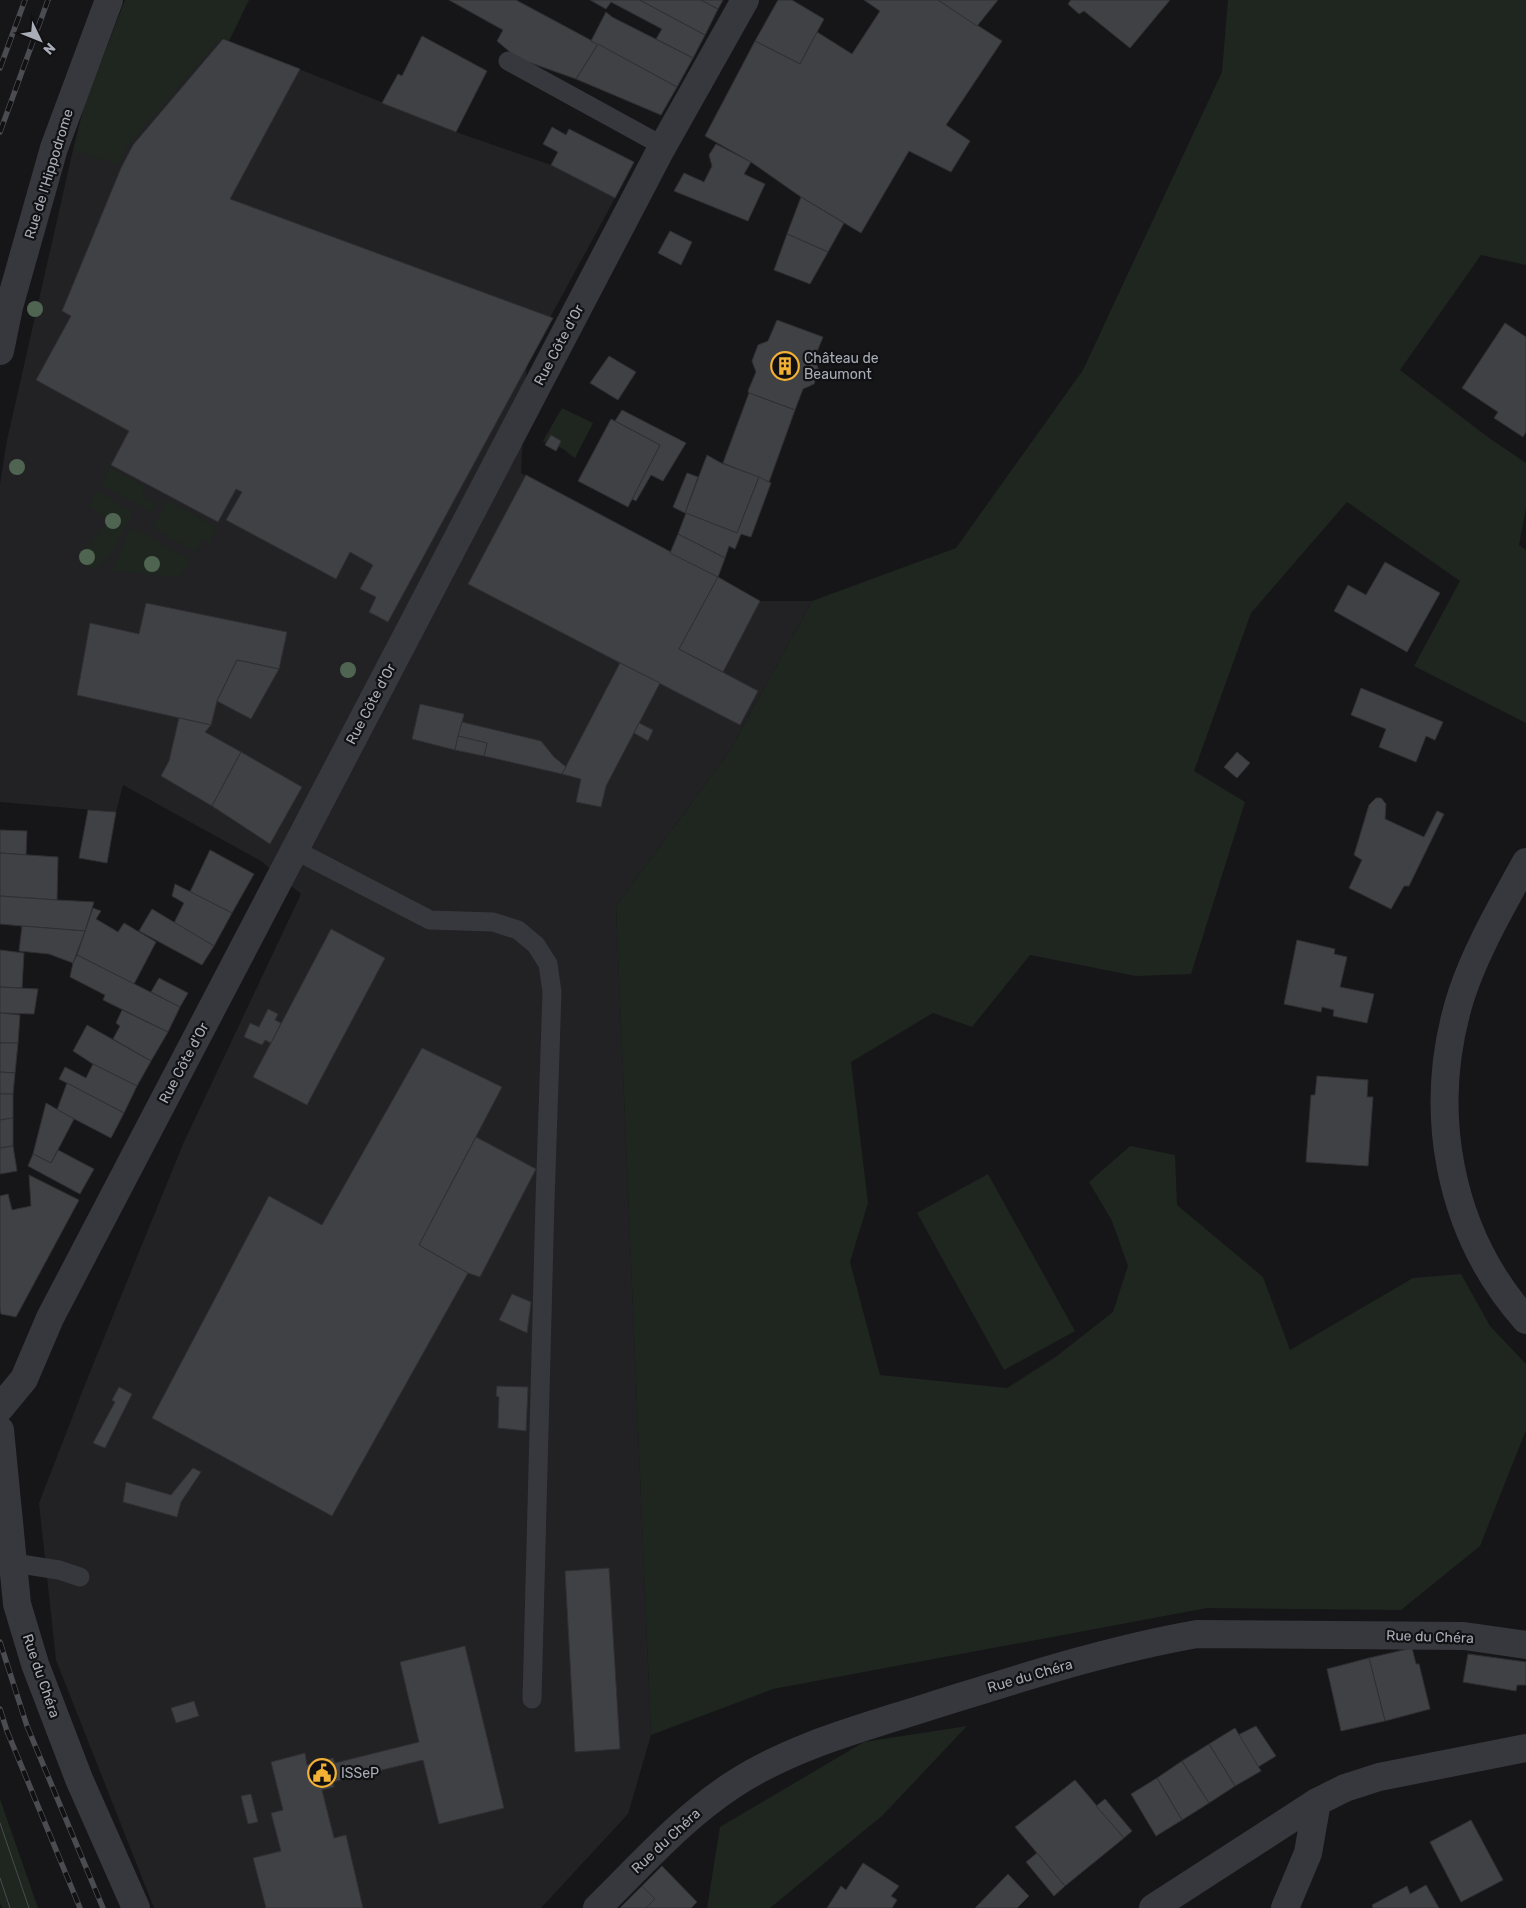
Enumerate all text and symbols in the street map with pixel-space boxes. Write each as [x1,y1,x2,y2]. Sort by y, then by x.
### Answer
north arrow [15,15,65,65]
text: N [39,39,59,58]
street label: Rue de l'Hippodrome [21,107,77,241]
street label: Rue Côte d'Or [531,301,588,388]
place label: Château de Beaumont [804,350,879,383]
building icon: Château de Beaumont [770,351,800,381]
street label: Rue Côte d'Or [343,660,400,747]
street label: Rue Côte d'Or [156,1019,213,1106]
street label: Rue du Chéra [1386,1627,1474,1647]
street label: Rue du Chéra [19,1632,63,1720]
street label: Rue du Chéra [986,1656,1074,1696]
public building icon: ISSeP [307,1758,337,1788]
place label: ISSeP [341,1765,379,1782]
street label: Rue du Chéra [628,1805,704,1877]

